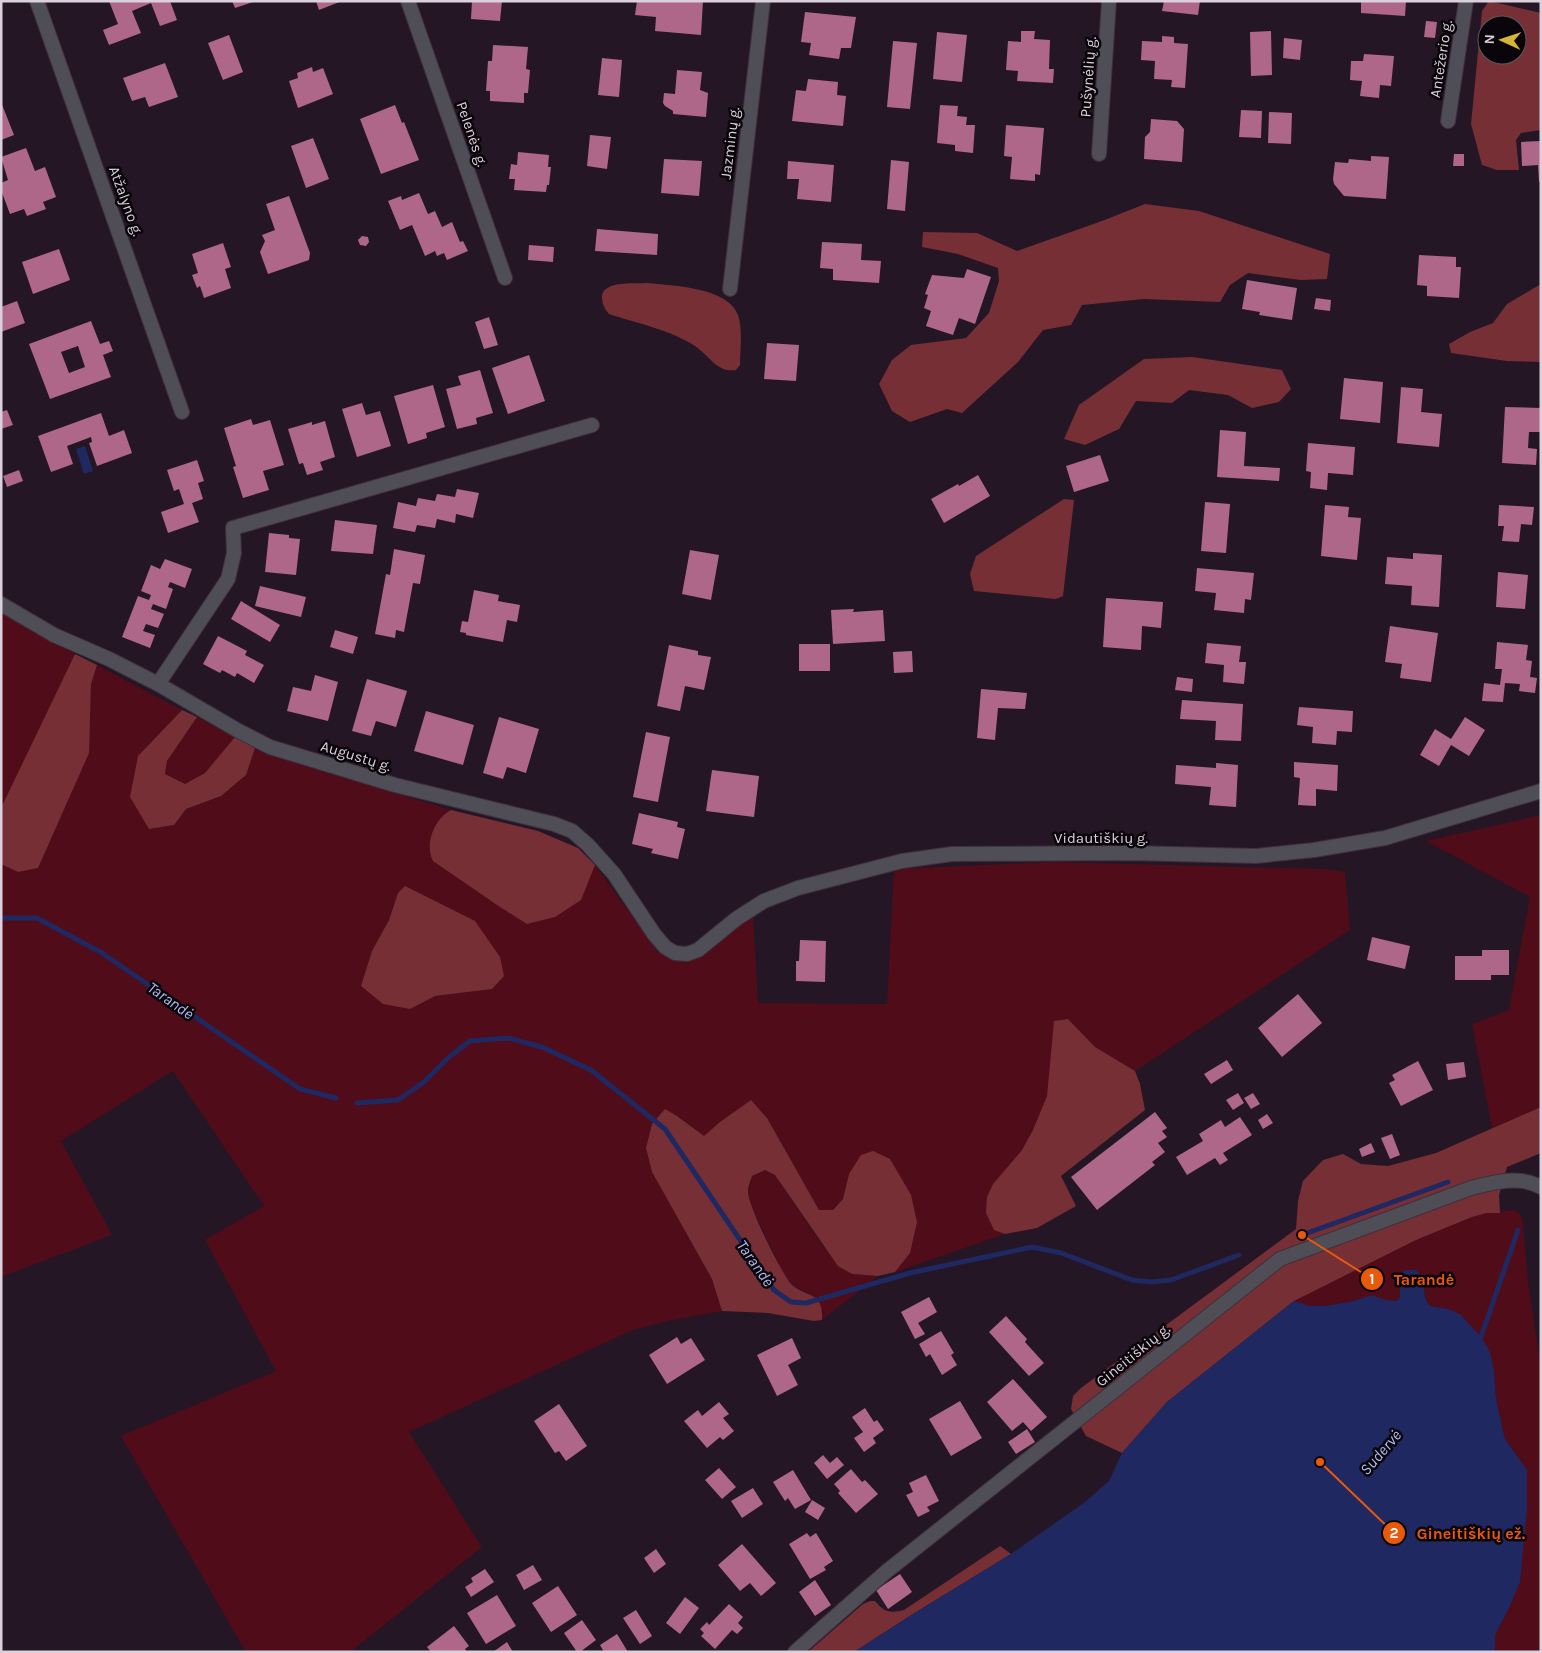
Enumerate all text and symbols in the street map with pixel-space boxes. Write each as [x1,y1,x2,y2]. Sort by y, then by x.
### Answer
north arrow [1477,15,1527,65]
street label: Antežerio g. [1426,18,1456,99]
text: N [1481,34,1498,45]
street label: Pušynėlių g. [1076,36,1100,118]
street label: Pelenės g. [453,99,492,169]
street label: Jazminų g. [717,105,743,180]
street label: Atžalyno g. [105,164,147,239]
street label: Augustų g. [319,737,394,775]
street label: Vidautiškių g. [1054,829,1148,847]
water label: Tarandė [144,978,198,1024]
water label: Tarandė [733,1236,779,1291]
callout: Tarandė [1359,1263,1464,1294]
text: 1 [1369,1270,1375,1288]
text: Tarandė [1394,1270,1454,1289]
street label: Gineitiškių g. [1092,1319,1174,1390]
water label: Sudervė [1356,1425,1405,1479]
callout: Gineitiškių ež. [1381,1517,1535,1548]
text: 2 [1389,1524,1399,1542]
text: Gineitiškių ež. [1417,1524,1526,1543]

